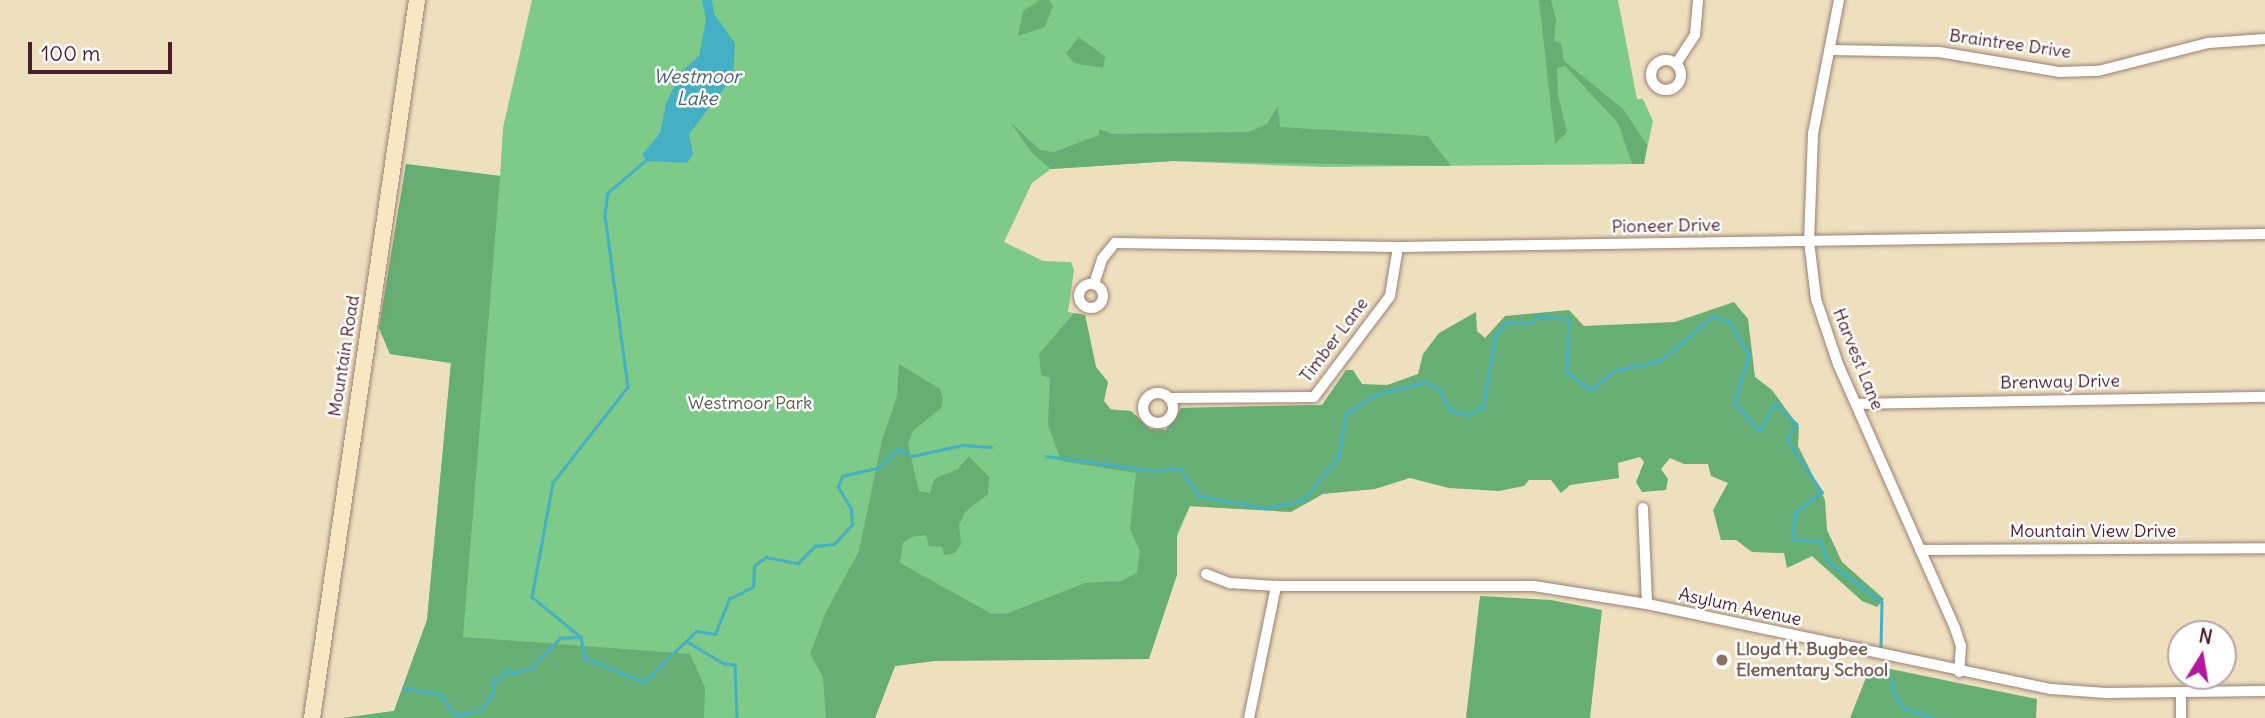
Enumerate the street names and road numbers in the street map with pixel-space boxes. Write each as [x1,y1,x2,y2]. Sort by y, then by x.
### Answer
street label: Braintree Drive [1948,25,2072,63]
street label: Pioneer Drive [1611,214,1721,238]
street label: Timber Lane [1295,293,1373,387]
street label: Mountain Road [324,294,364,418]
street label: Harvest Lane [1828,305,1888,413]
street label: Brenway Drive [2000,370,2120,394]
street label: Mountain View Drive [2010,520,2176,542]
street label: Asylum Avenue [1677,583,1803,631]

